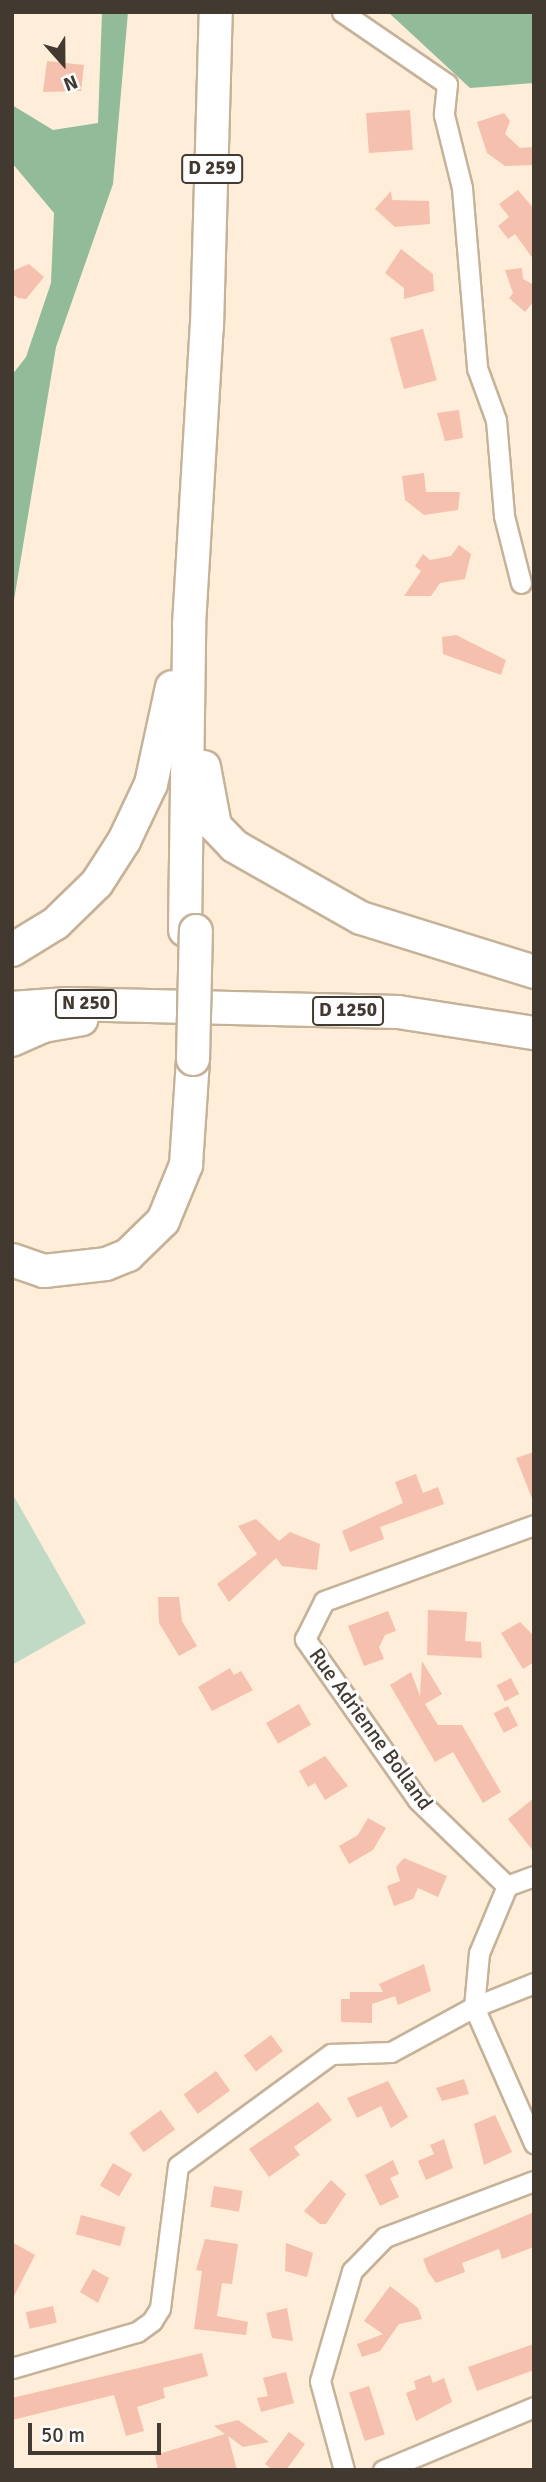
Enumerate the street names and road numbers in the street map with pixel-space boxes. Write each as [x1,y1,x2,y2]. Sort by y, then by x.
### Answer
road number: D 259 [180,154,244,184]
road number: N 250 [55,988,118,1020]
road number: D 1250 [311,995,385,1026]
street label: Rue Adrienne Bolland [304,1643,438,1815]

